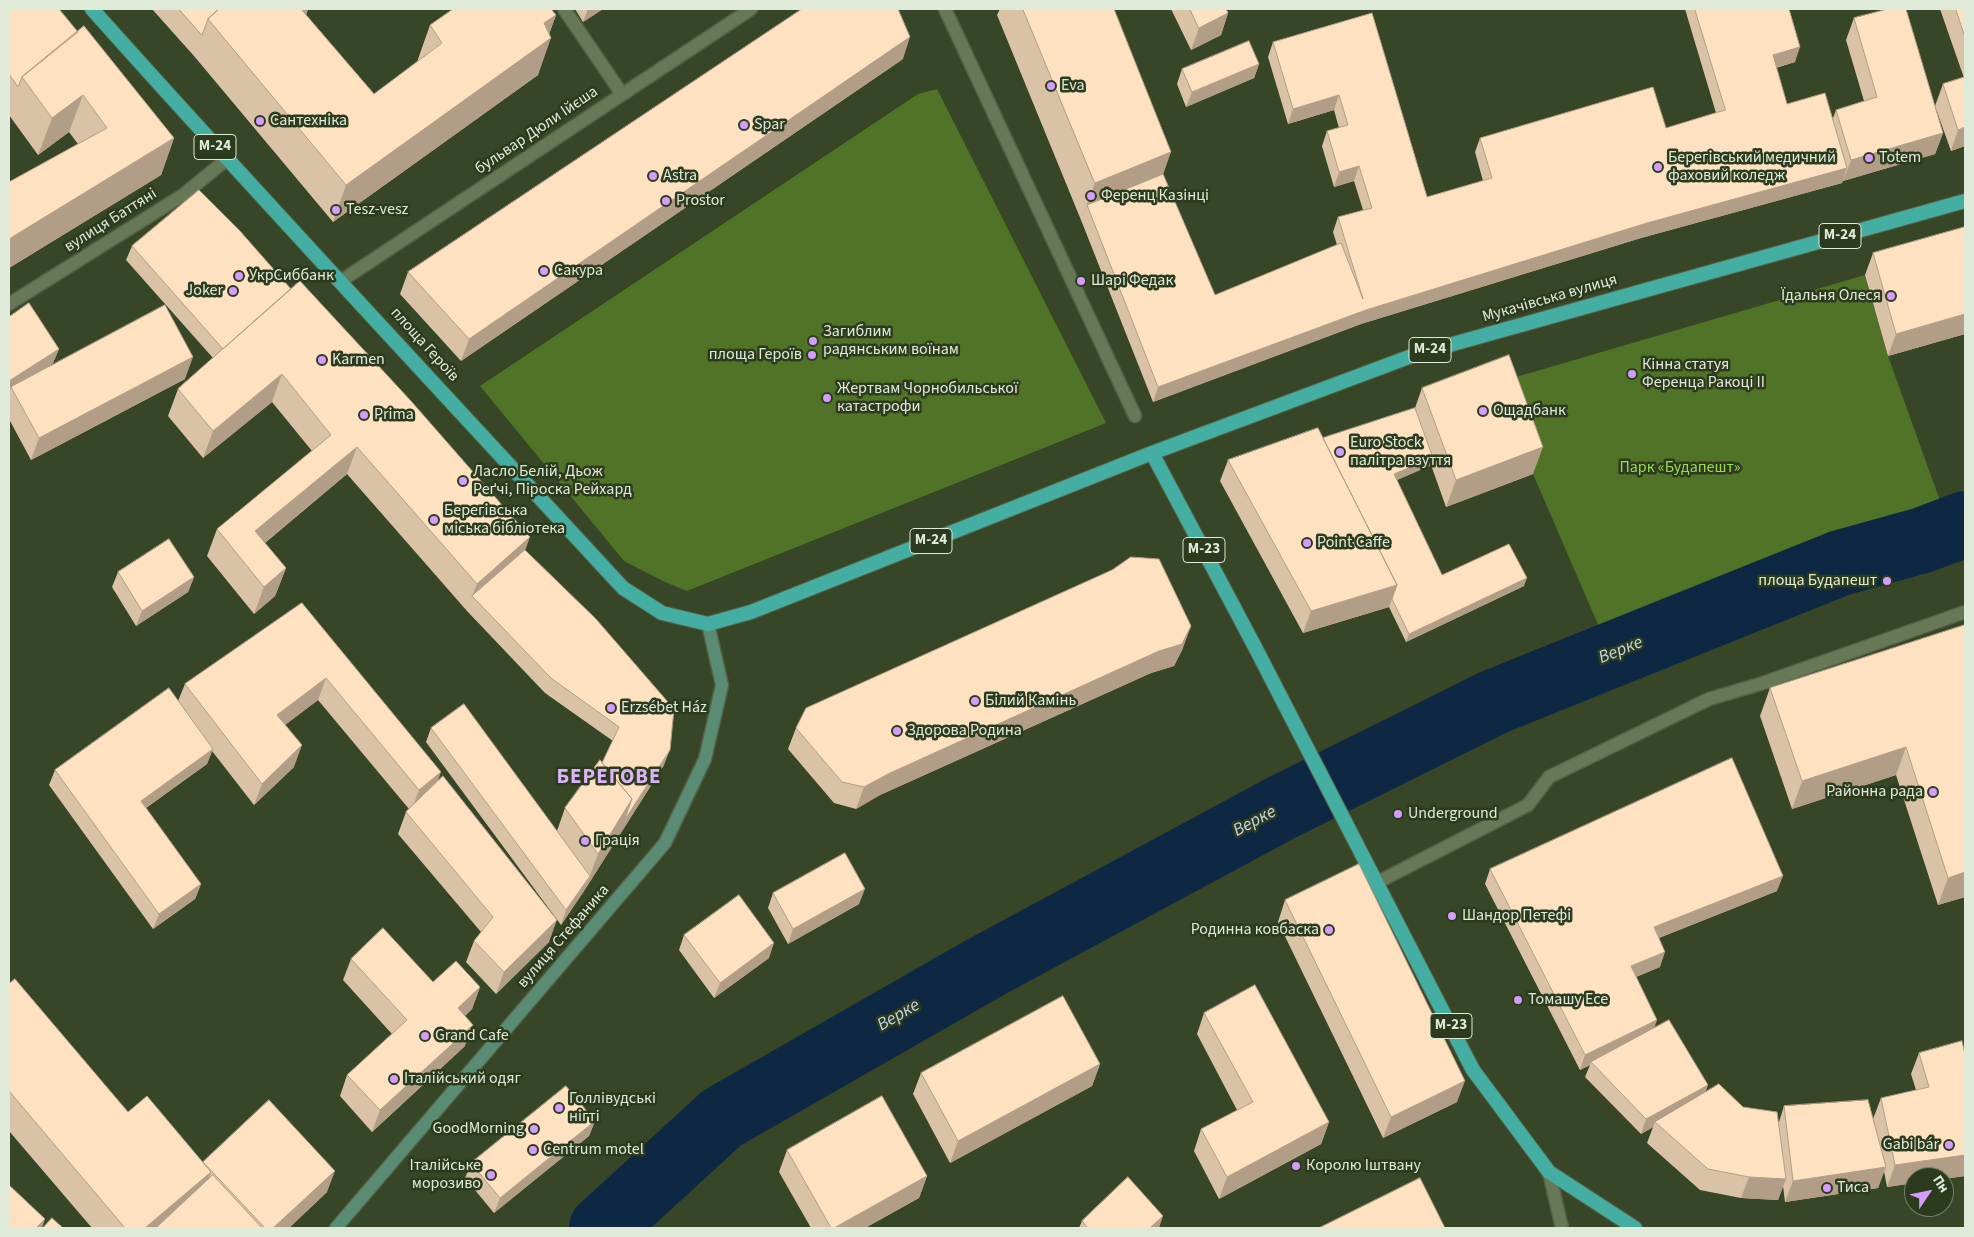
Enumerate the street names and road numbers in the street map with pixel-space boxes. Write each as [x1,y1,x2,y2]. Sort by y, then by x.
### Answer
street label: бульвар Дюли Ійєша [472,83,602,179]
road number: М-24 [194,134,236,160]
street label: вулиця Баттяні [61,185,161,257]
road number: М-24 [1819,224,1861,248]
street label: Мукачівська вулиця [1480,271,1620,327]
street label: площа Героїв [386,304,462,386]
road number: М-24 [1409,338,1451,362]
road number: М-24 [910,528,952,554]
road number: М-23 [1183,538,1225,562]
street label: вулиця Стефаника [514,881,614,993]
road number: М-23 [1430,1014,1472,1038]

